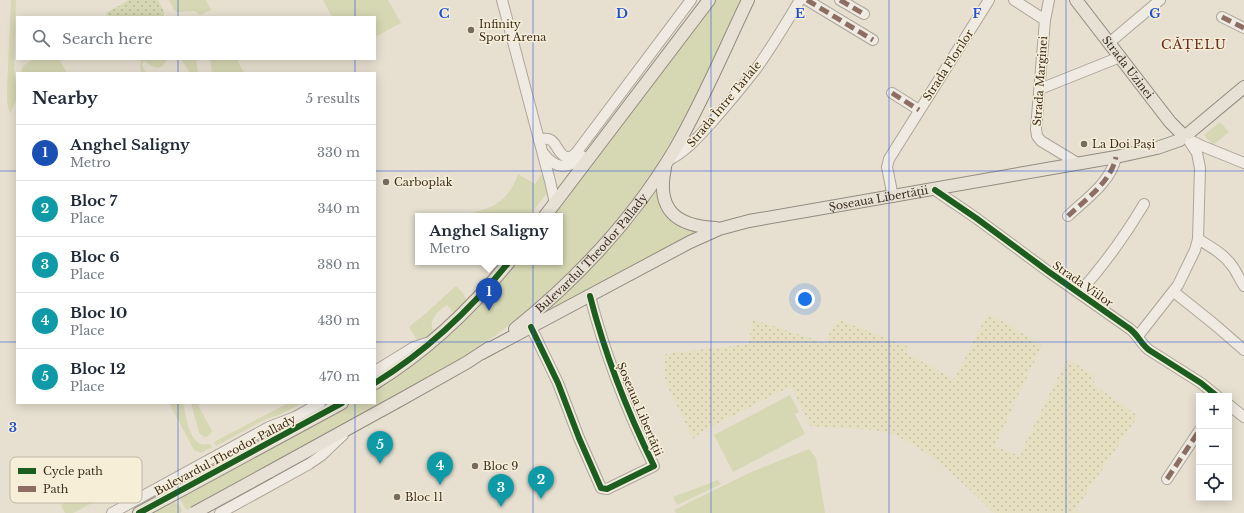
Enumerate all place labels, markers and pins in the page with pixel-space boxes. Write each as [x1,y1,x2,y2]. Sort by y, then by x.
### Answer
place label: Infinity Sport Arena [479,17,547,44]
marker: Infinity Sport Arena [466,25,476,35]
place label: La Doi Pași [1092,137,1155,151]
marker: La Doi Pași [1079,139,1089,149]
place label: Carboplak [394,175,453,189]
marker: Carboplak [381,177,391,187]
pin: 1 [476,278,502,311]
pin: 5 [367,431,393,464]
pin: 4 [427,452,453,485]
place label: Bloc 9 [483,459,518,473]
marker: Bloc 9 [470,461,480,471]
pin: 2 [528,466,554,499]
pin: 3 [488,474,514,507]
place label: Bloc 11 [405,490,443,504]
marker: Bloc 11 [392,492,402,502]

